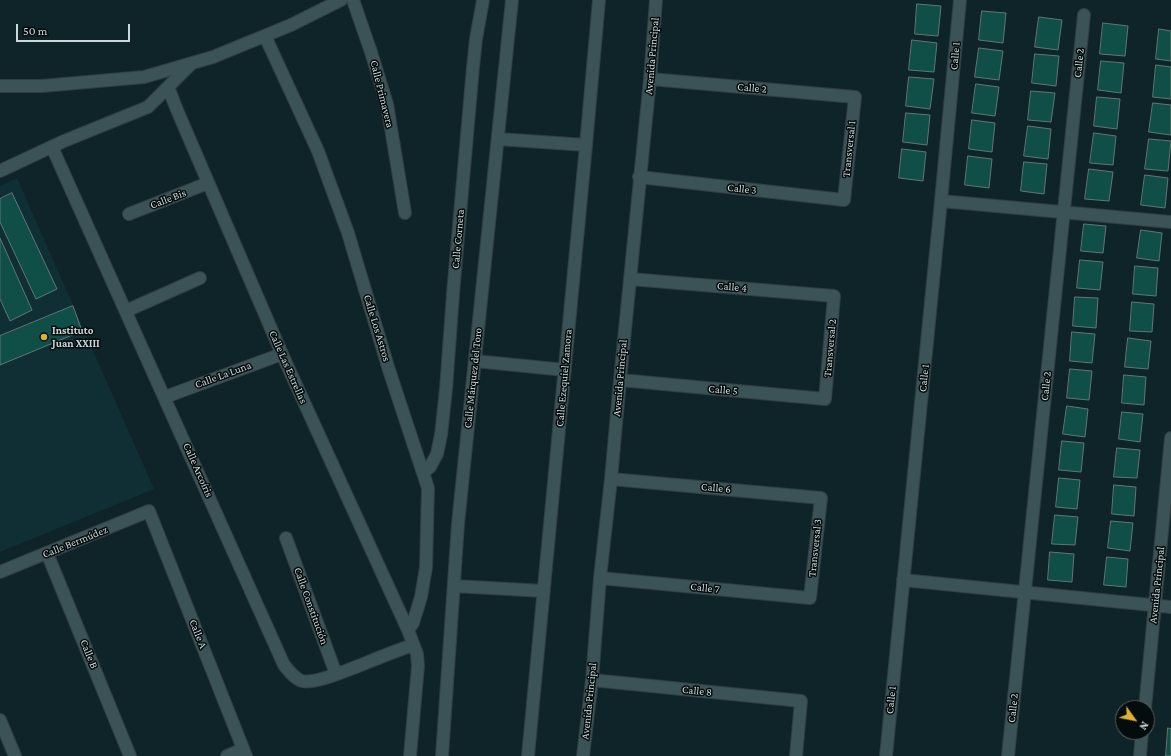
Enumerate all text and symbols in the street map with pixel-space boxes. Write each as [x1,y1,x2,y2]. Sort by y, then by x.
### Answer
scale bar [18,16,132,42]
street label: Avenida Principal [642,17,662,95]
text: 50 m [23,24,47,38]
street label: Calle 1 [947,42,963,70]
street label: Calle 2 [1071,48,1087,78]
street label: Calle Primavera [367,59,397,129]
street label: Calle 2 [737,80,767,96]
street label: Transversal 1 [839,120,859,178]
street label: Calle 3 [727,181,757,197]
street label: Calle Bis [148,186,188,212]
street label: Calle Corneta [449,209,467,269]
street label: Calle 4 [717,279,747,295]
street label: Calle Los Astros [361,293,393,363]
street label: Transversal 2 [821,318,839,378]
place label: Instituto Juan XXIII [52,324,100,350]
street label: Calle Márquez del Toro [461,327,485,429]
street label: Calle Las Estrellas [266,328,310,406]
street label: Calle Ezequiel Zamora [553,329,575,427]
marker: Instituto Juan XXIII [39,332,49,342]
street label: Avenida Principal [610,339,630,417]
street label: Calle La Luna [193,359,253,391]
street label: Calle 1 [916,363,932,393]
street label: Calle 2 [1038,371,1054,401]
street label: Calle 5 [708,382,738,398]
street label: Calle Arcoíris [180,441,216,499]
street label: Calle 6 [701,480,731,496]
street label: Transversal 3 [805,518,825,578]
street label: Calle Bermúdez [41,523,109,561]
street label: Avenida Principal [1146,546,1168,624]
street label: Calle Constitución [291,566,331,646]
street label: Calle 7 [690,580,720,596]
street label: Calle A [186,617,210,651]
street label: Calle B [77,638,101,670]
street label: Avenida Principal [578,662,600,740]
street label: Calle 8 [681,683,713,699]
street label: Calle 1 [883,685,899,715]
street label: Calle 2 [1005,693,1021,723]
north arrow [1115,700,1155,740]
text: N [1137,720,1151,732]

